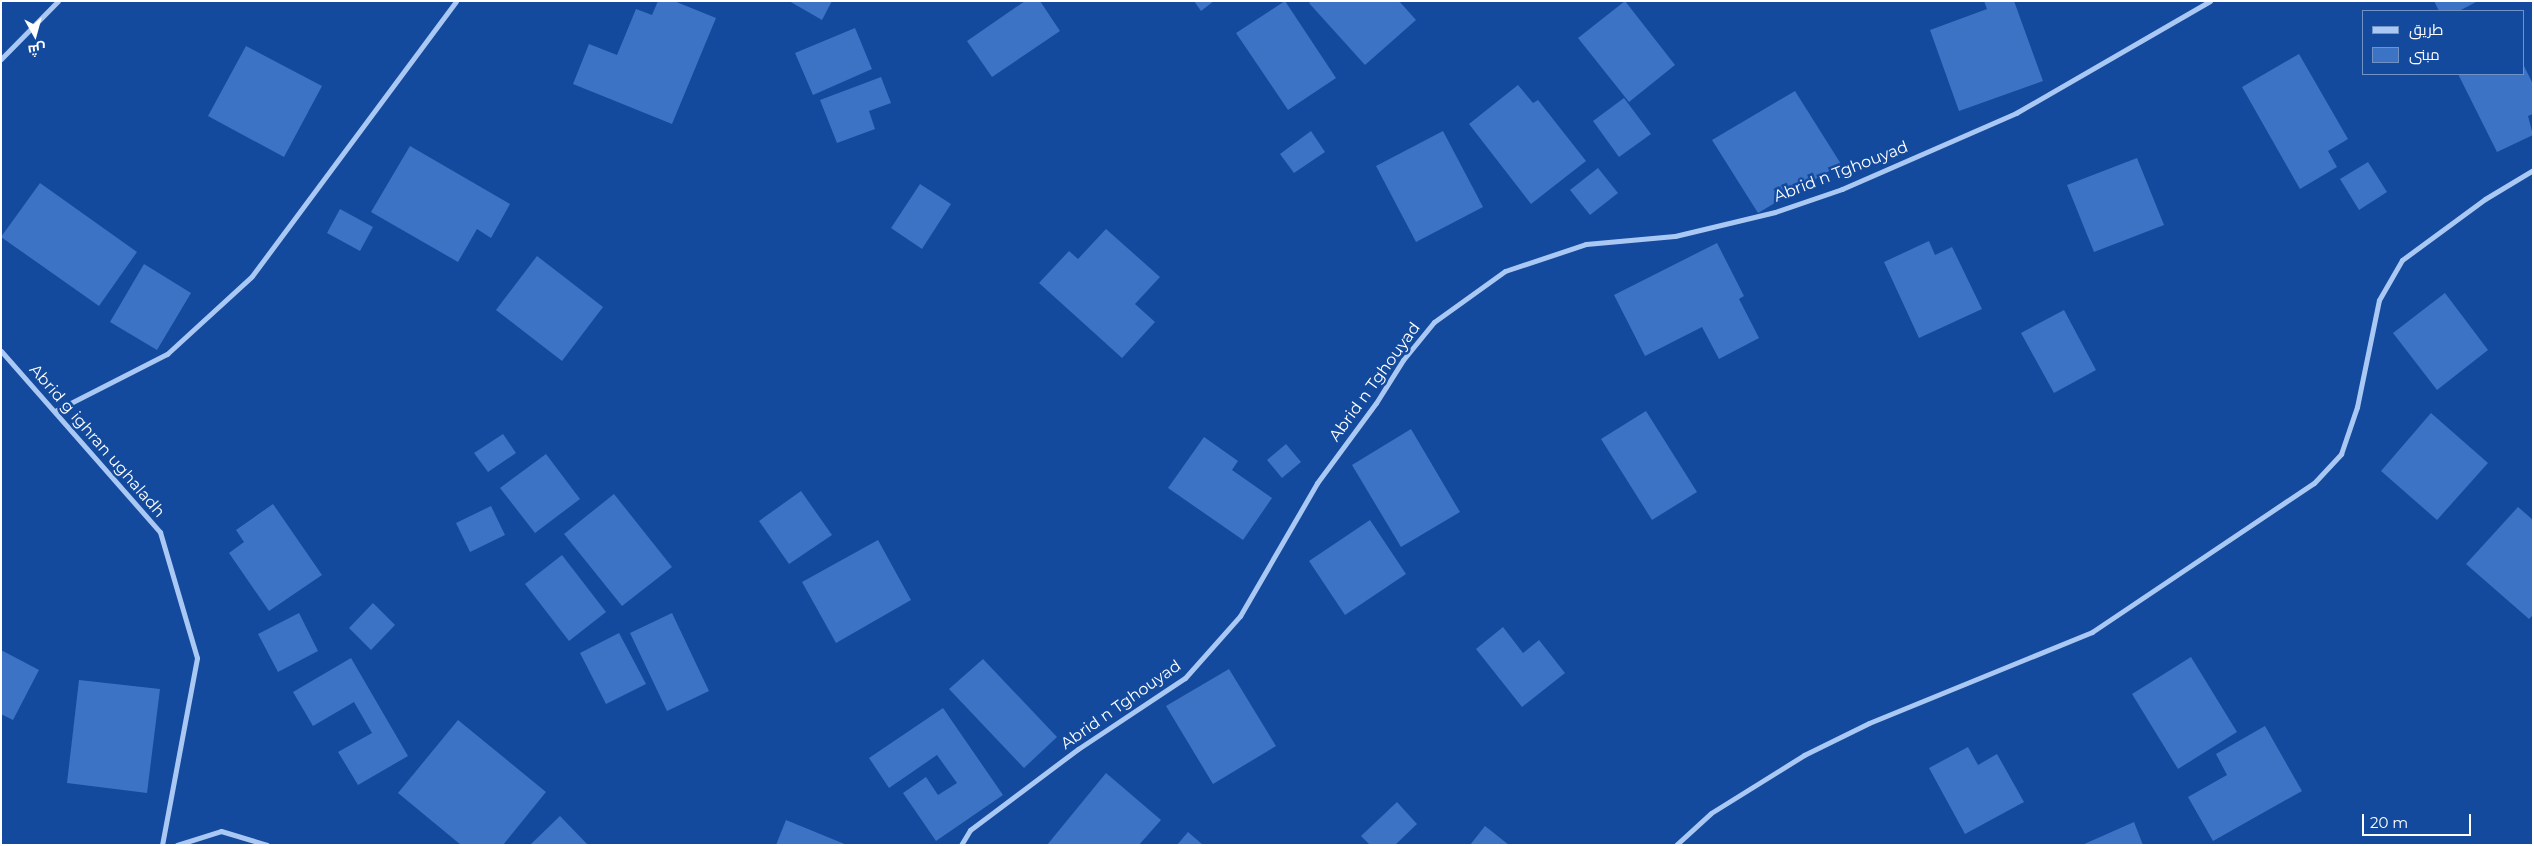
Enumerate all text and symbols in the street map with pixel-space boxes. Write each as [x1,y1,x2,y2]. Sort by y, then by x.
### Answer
north arrow [10,10,60,60]
legend [2362,10,2524,75]
text: طريق [2409,20,2443,39]
text: ش [27,40,47,60]
text: مبنى [2409,45,2440,64]
street label: Abrid n Tghouyad [1771,138,1911,206]
street label: Abrid n Tghouyad [1325,319,1425,445]
street label: Abrid g ighran ughaladh [25,360,169,522]
street label: Abrid n Tghouyad [1057,656,1185,754]
scale bar [2364,804,2473,836]
text: 20 m [2370,813,2408,832]

